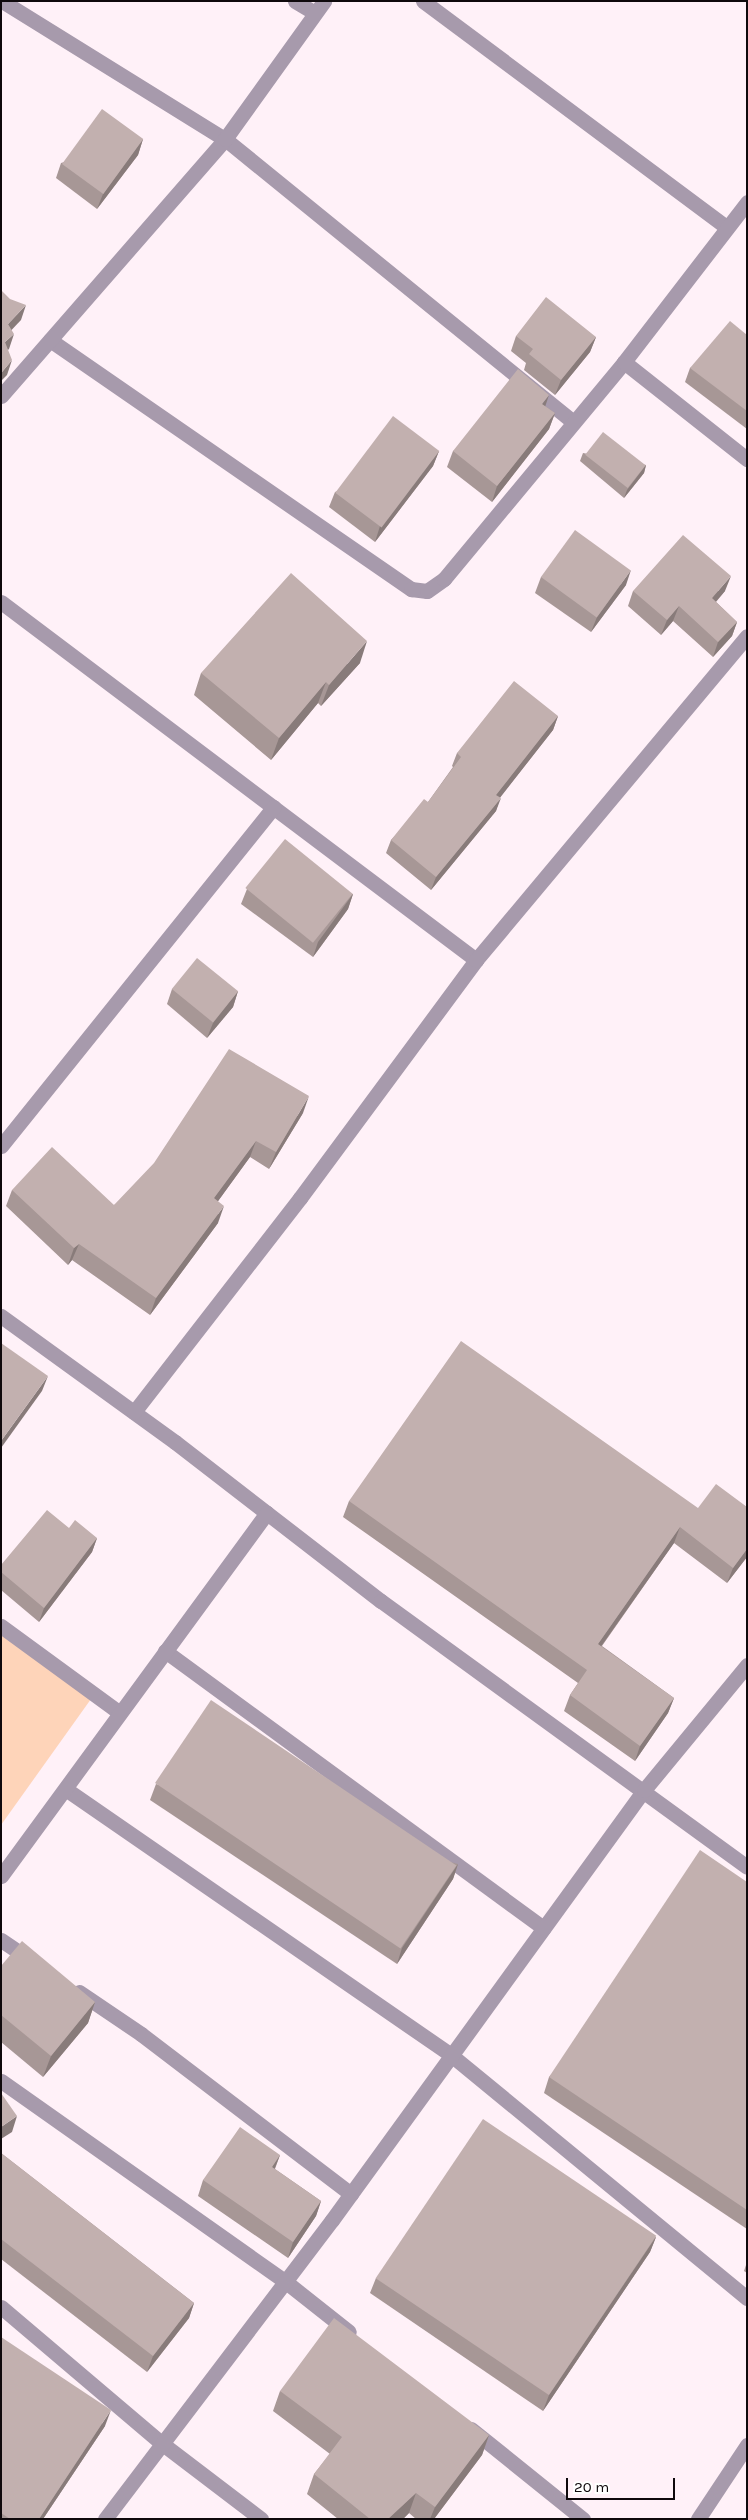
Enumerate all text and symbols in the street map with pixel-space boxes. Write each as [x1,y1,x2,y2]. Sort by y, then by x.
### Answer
scale bar [568,2468,677,2500]
text: 20 m [574,2478,609,2496]

